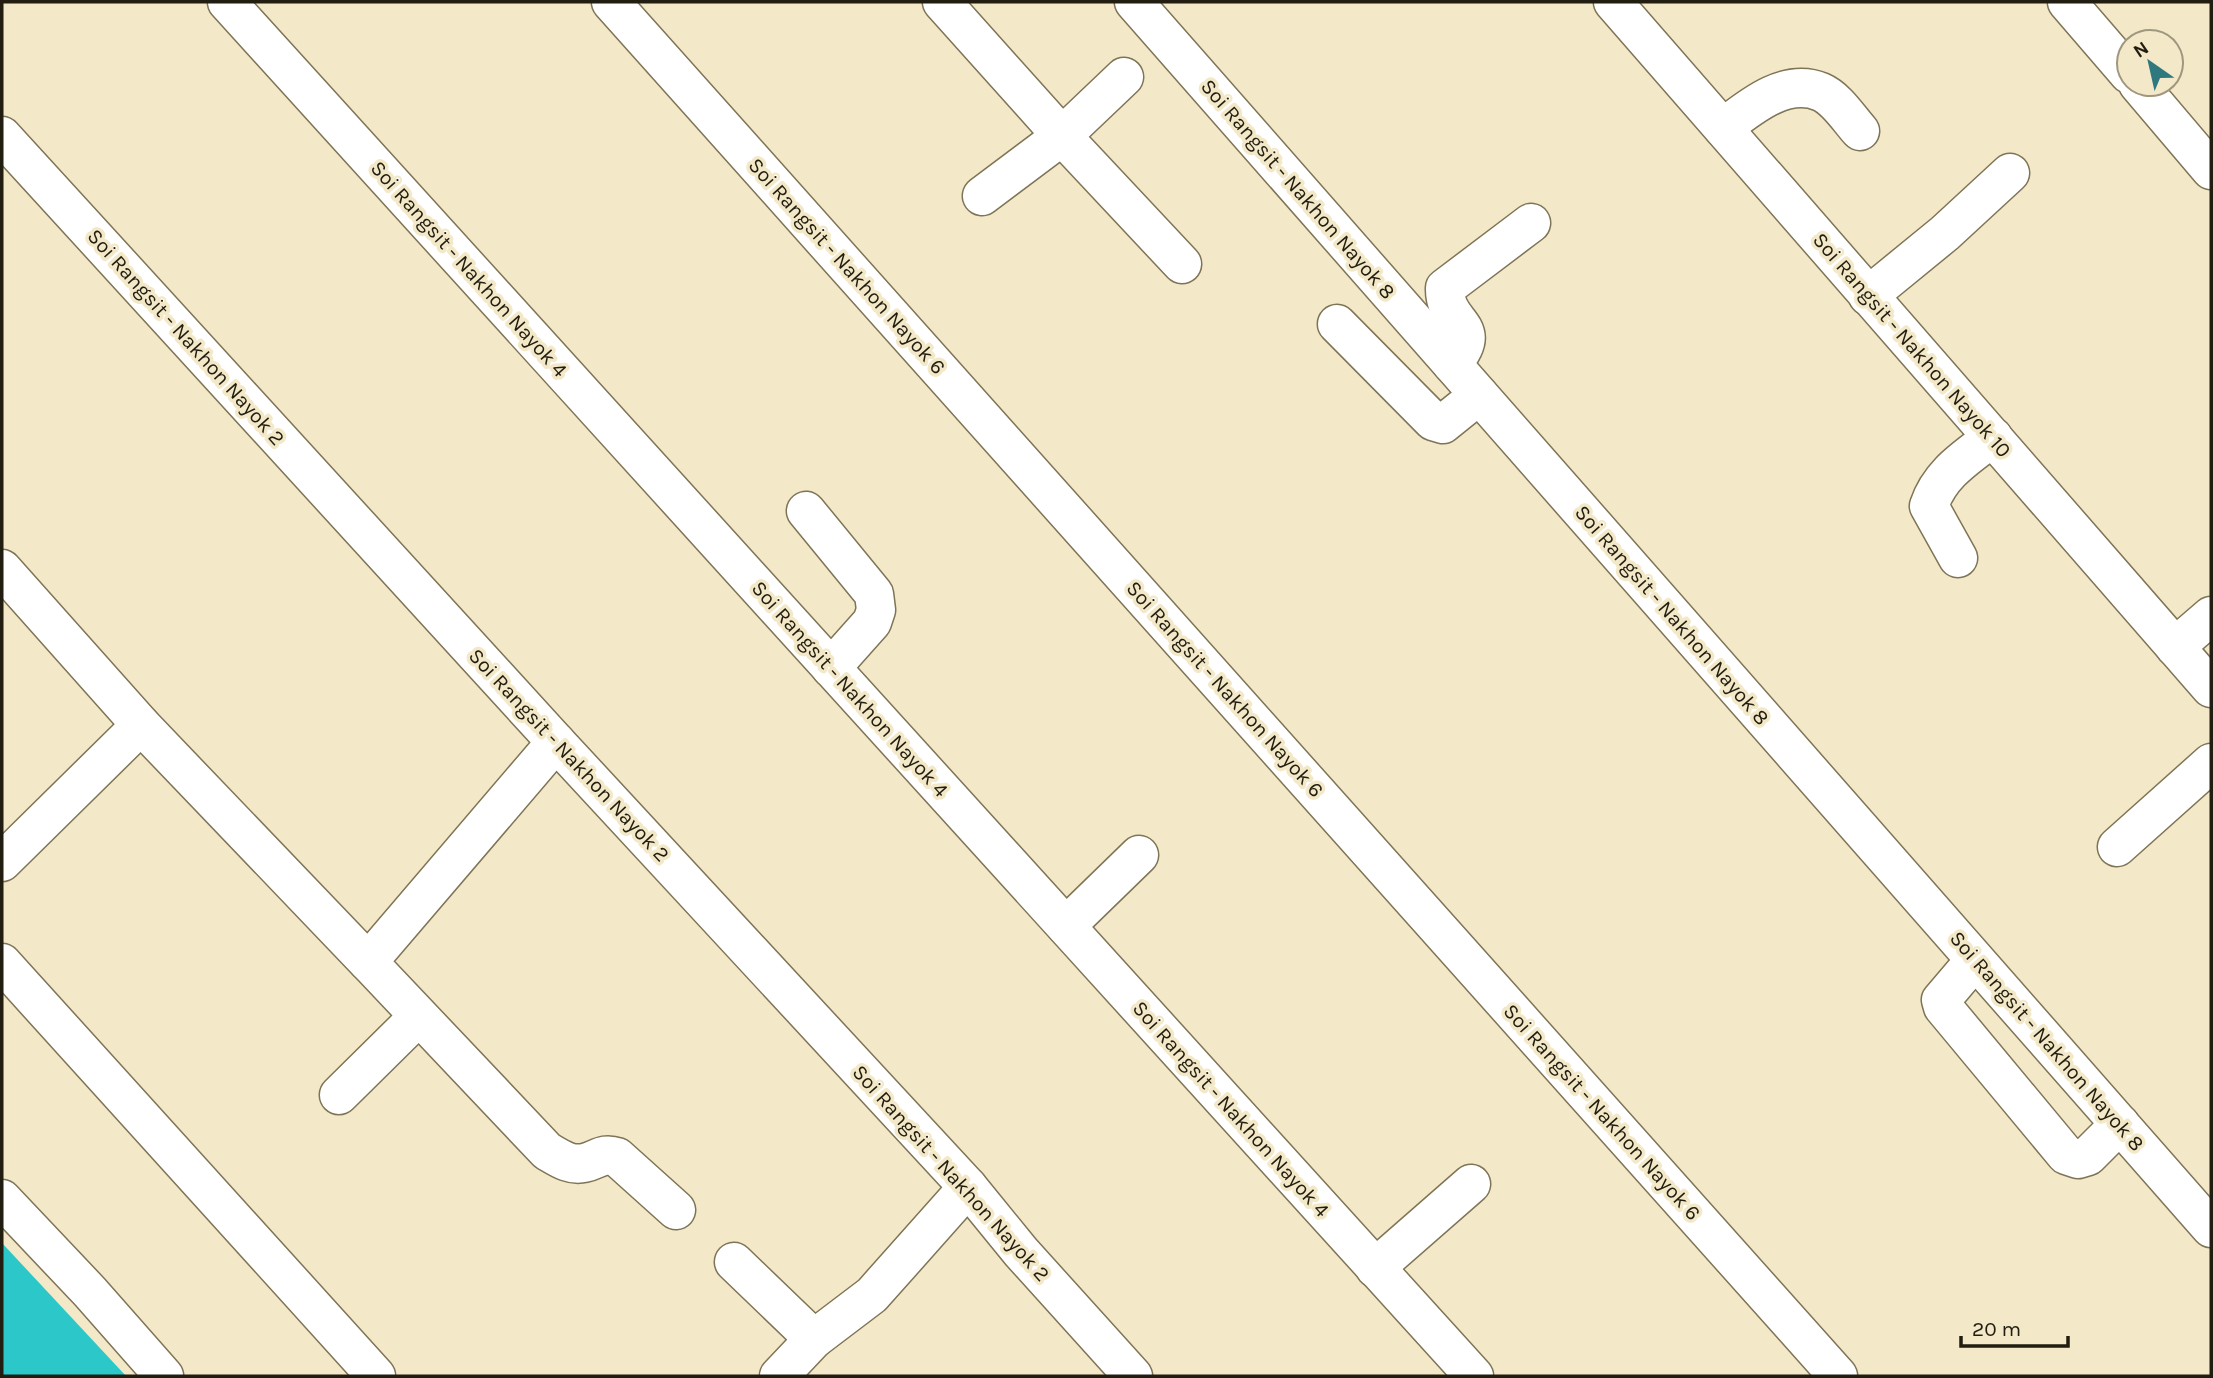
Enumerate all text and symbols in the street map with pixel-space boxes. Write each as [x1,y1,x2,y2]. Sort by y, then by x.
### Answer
north arrow [2115,28,2185,98]
text: N [2129,37,2153,63]
street label: Soi Rangsit - Nakhon Nayok 8 [1196,74,1400,304]
street label: Soi Rangsit - Nakhon Nayok 6 [744,153,950,379]
street label: Soi Rangsit - Nakhon Nayok 4 [366,156,572,382]
street label: Soi Rangsit - Nakhon Nayok 2 [83,224,289,450]
street label: Soi Rangsit - Nakhon Nayok 10 [1808,228,2016,462]
street label: Soi Rangsit - Nakhon Nayok 8 [1570,500,1774,730]
street label: Soi Rangsit - Nakhon Nayok 4 [747,576,953,802]
street label: Soi Rangsit - Nakhon Nayok 6 [1122,576,1328,802]
street label: Soi Rangsit - Nakhon Nayok 2 [464,643,674,867]
street label: Soi Rangsit - Nakhon Nayok 8 [1945,926,2149,1156]
street label: Soi Rangsit - Nakhon Nayok 4 [1128,996,1334,1222]
street label: Soi Rangsit - Nakhon Nayok 6 [1499,999,1705,1225]
street label: Soi Rangsit - Nakhon Nayok 2 [848,1060,1054,1286]
scale bar [1961,1304,2068,1348]
text: 20 m [1972,1317,2021,1341]

